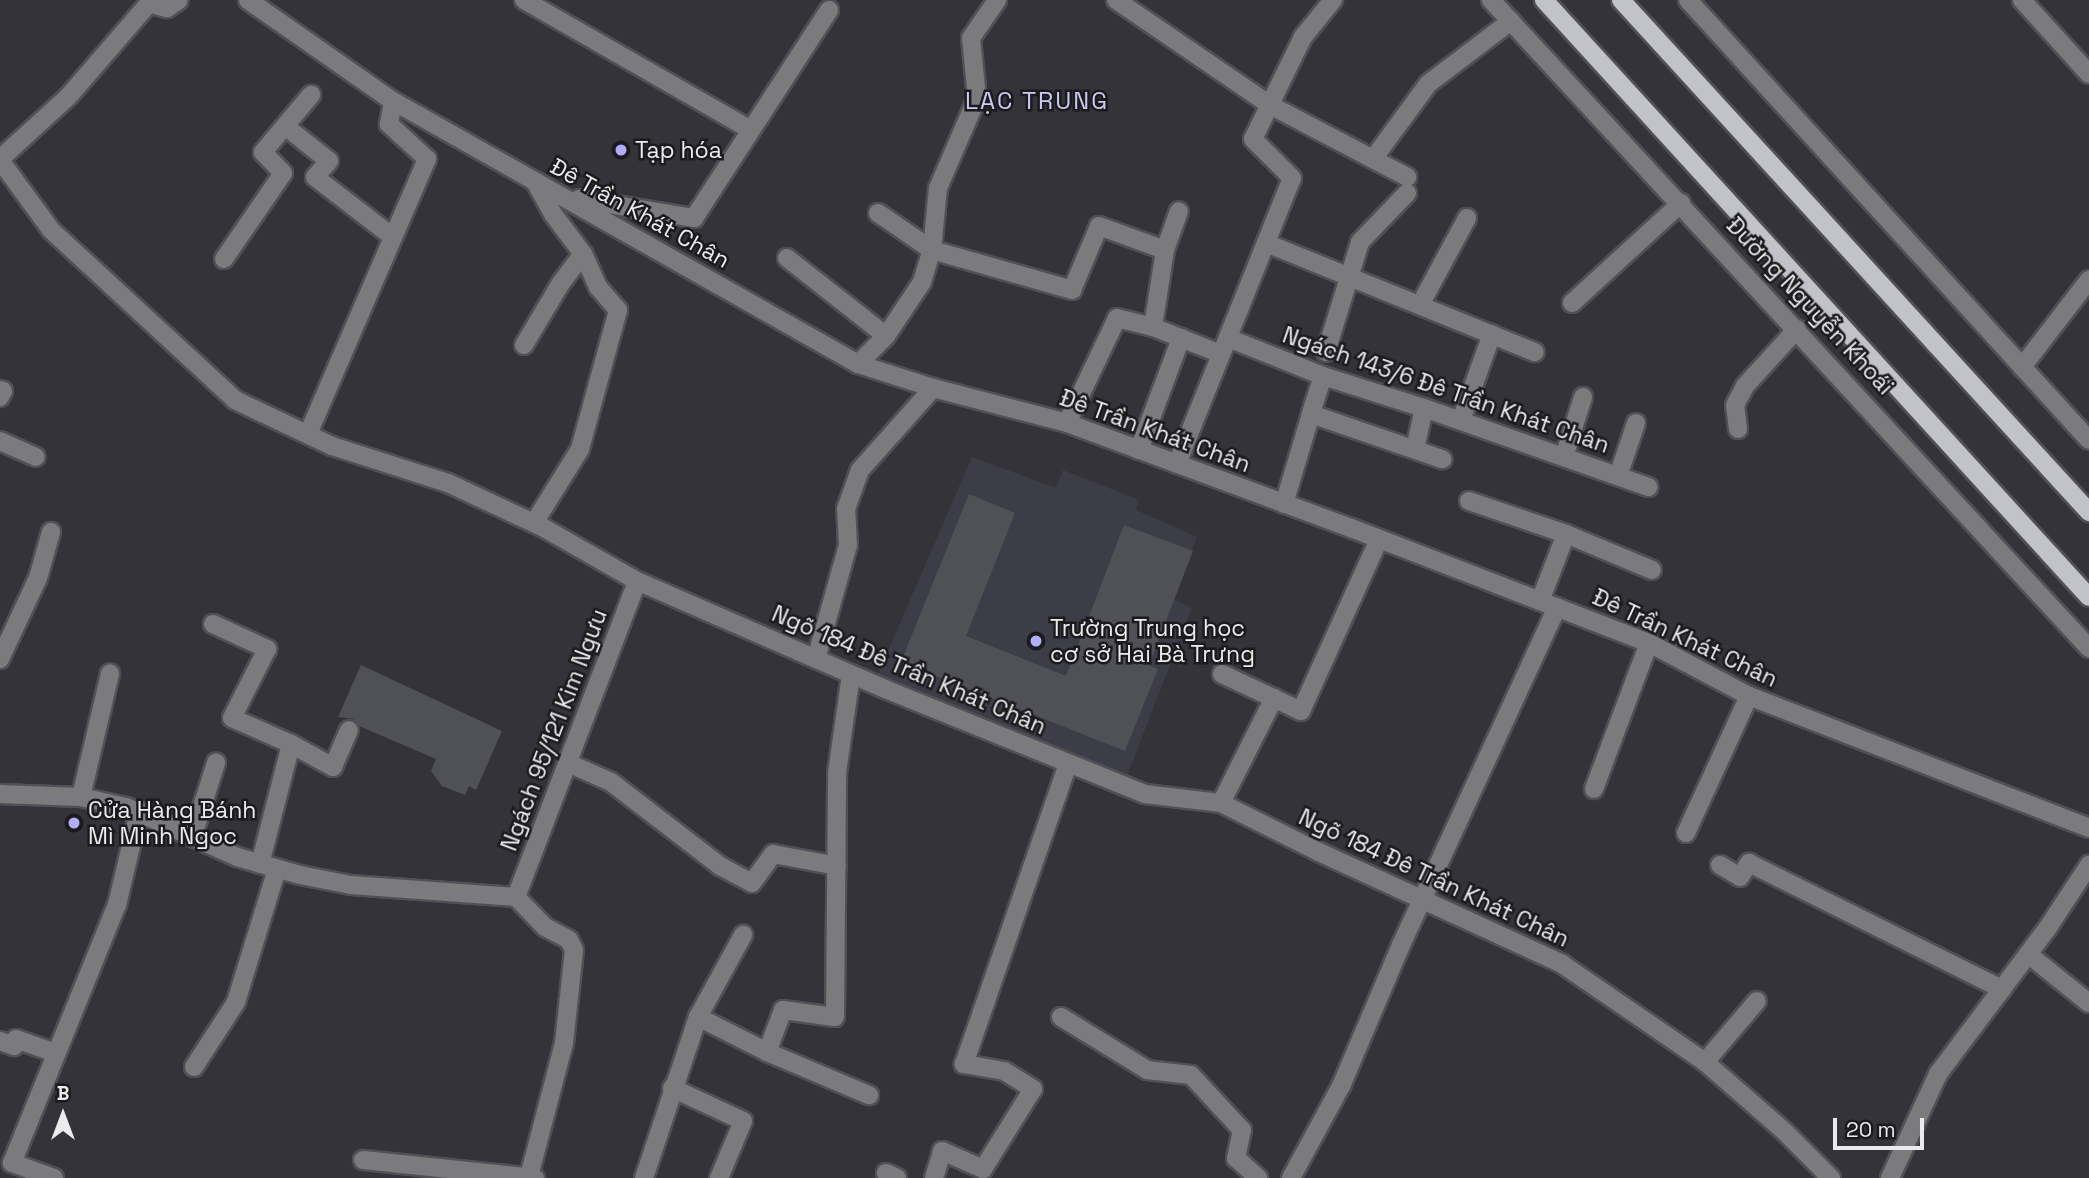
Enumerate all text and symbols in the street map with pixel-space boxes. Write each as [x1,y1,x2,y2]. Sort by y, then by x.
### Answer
district label: LẠC TRUNG [966,87,1108,115]
place label: Tạp hóa [635,136,722,164]
marker: Tạp hóa [613,142,629,158]
street label: Đê Trần Khát Chân [545,152,735,274]
street label: Đường Nguyễn Khoái [1721,212,1899,400]
street label: Ngách 143/6 Đê Trần Khát Chân [1279,321,1613,459]
street label: Đê Trần Khát Chân [1056,384,1254,478]
street label: Đê Trần Khát Chân [1588,583,1782,693]
street label: Ngõ 184 Đê Trần Khát Chân [767,600,1051,740]
street label: Ngách 95/121 Kim Ngưu [495,605,613,855]
place label: Trường Trung học cơ sở Hai Bà Trưng [1050,614,1256,668]
marker: Trường Trung học cơ sở Hai Bà Trưng [1028,633,1044,649]
place label: Cửa Hàng Bánh Mì Minh Ngoc [88,796,256,850]
street label: Ngõ 184 Đê Trần Khát Chân [1294,803,1574,953]
marker: Cửa Hàng Bánh Mì Minh Ngoc [66,815,82,831]
north arrow [28,1080,98,1150]
text: B [57,1081,69,1106]
scale bar [1837,1104,1928,1148]
text: 20 m [1846,1116,1896,1143]

